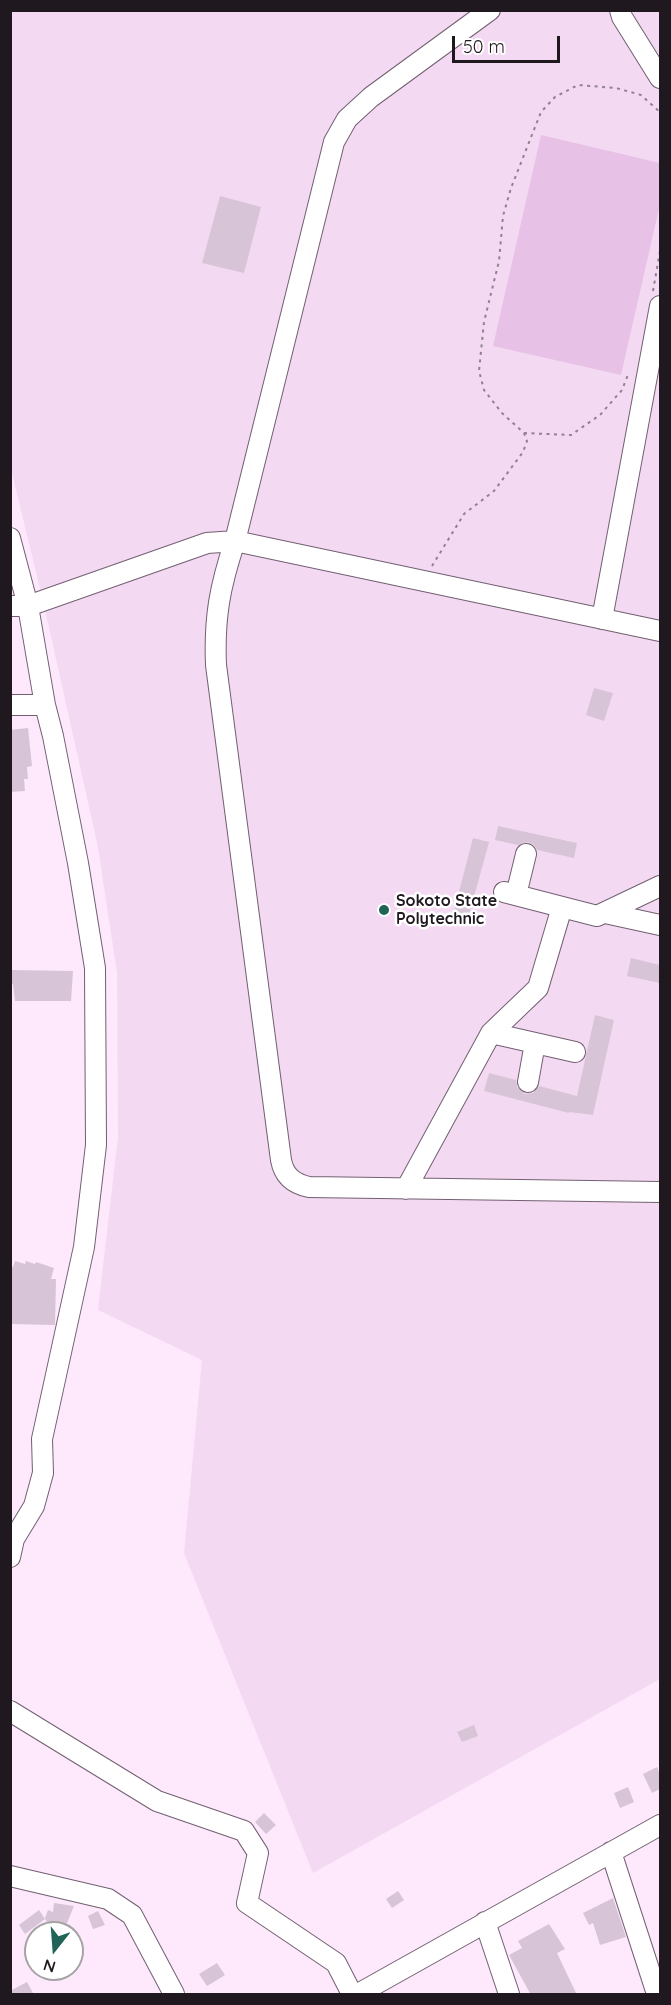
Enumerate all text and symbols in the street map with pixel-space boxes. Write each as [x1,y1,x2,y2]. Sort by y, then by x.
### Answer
scale bar [455,24,563,62]
text: 50 m [463,35,505,58]
place label: Sokoto State Polytechnic [396,891,497,929]
marker: Sokoto State Polytechnic [377,903,391,917]
north arrow [24,1921,84,1981]
text: N [41,1955,58,1978]

